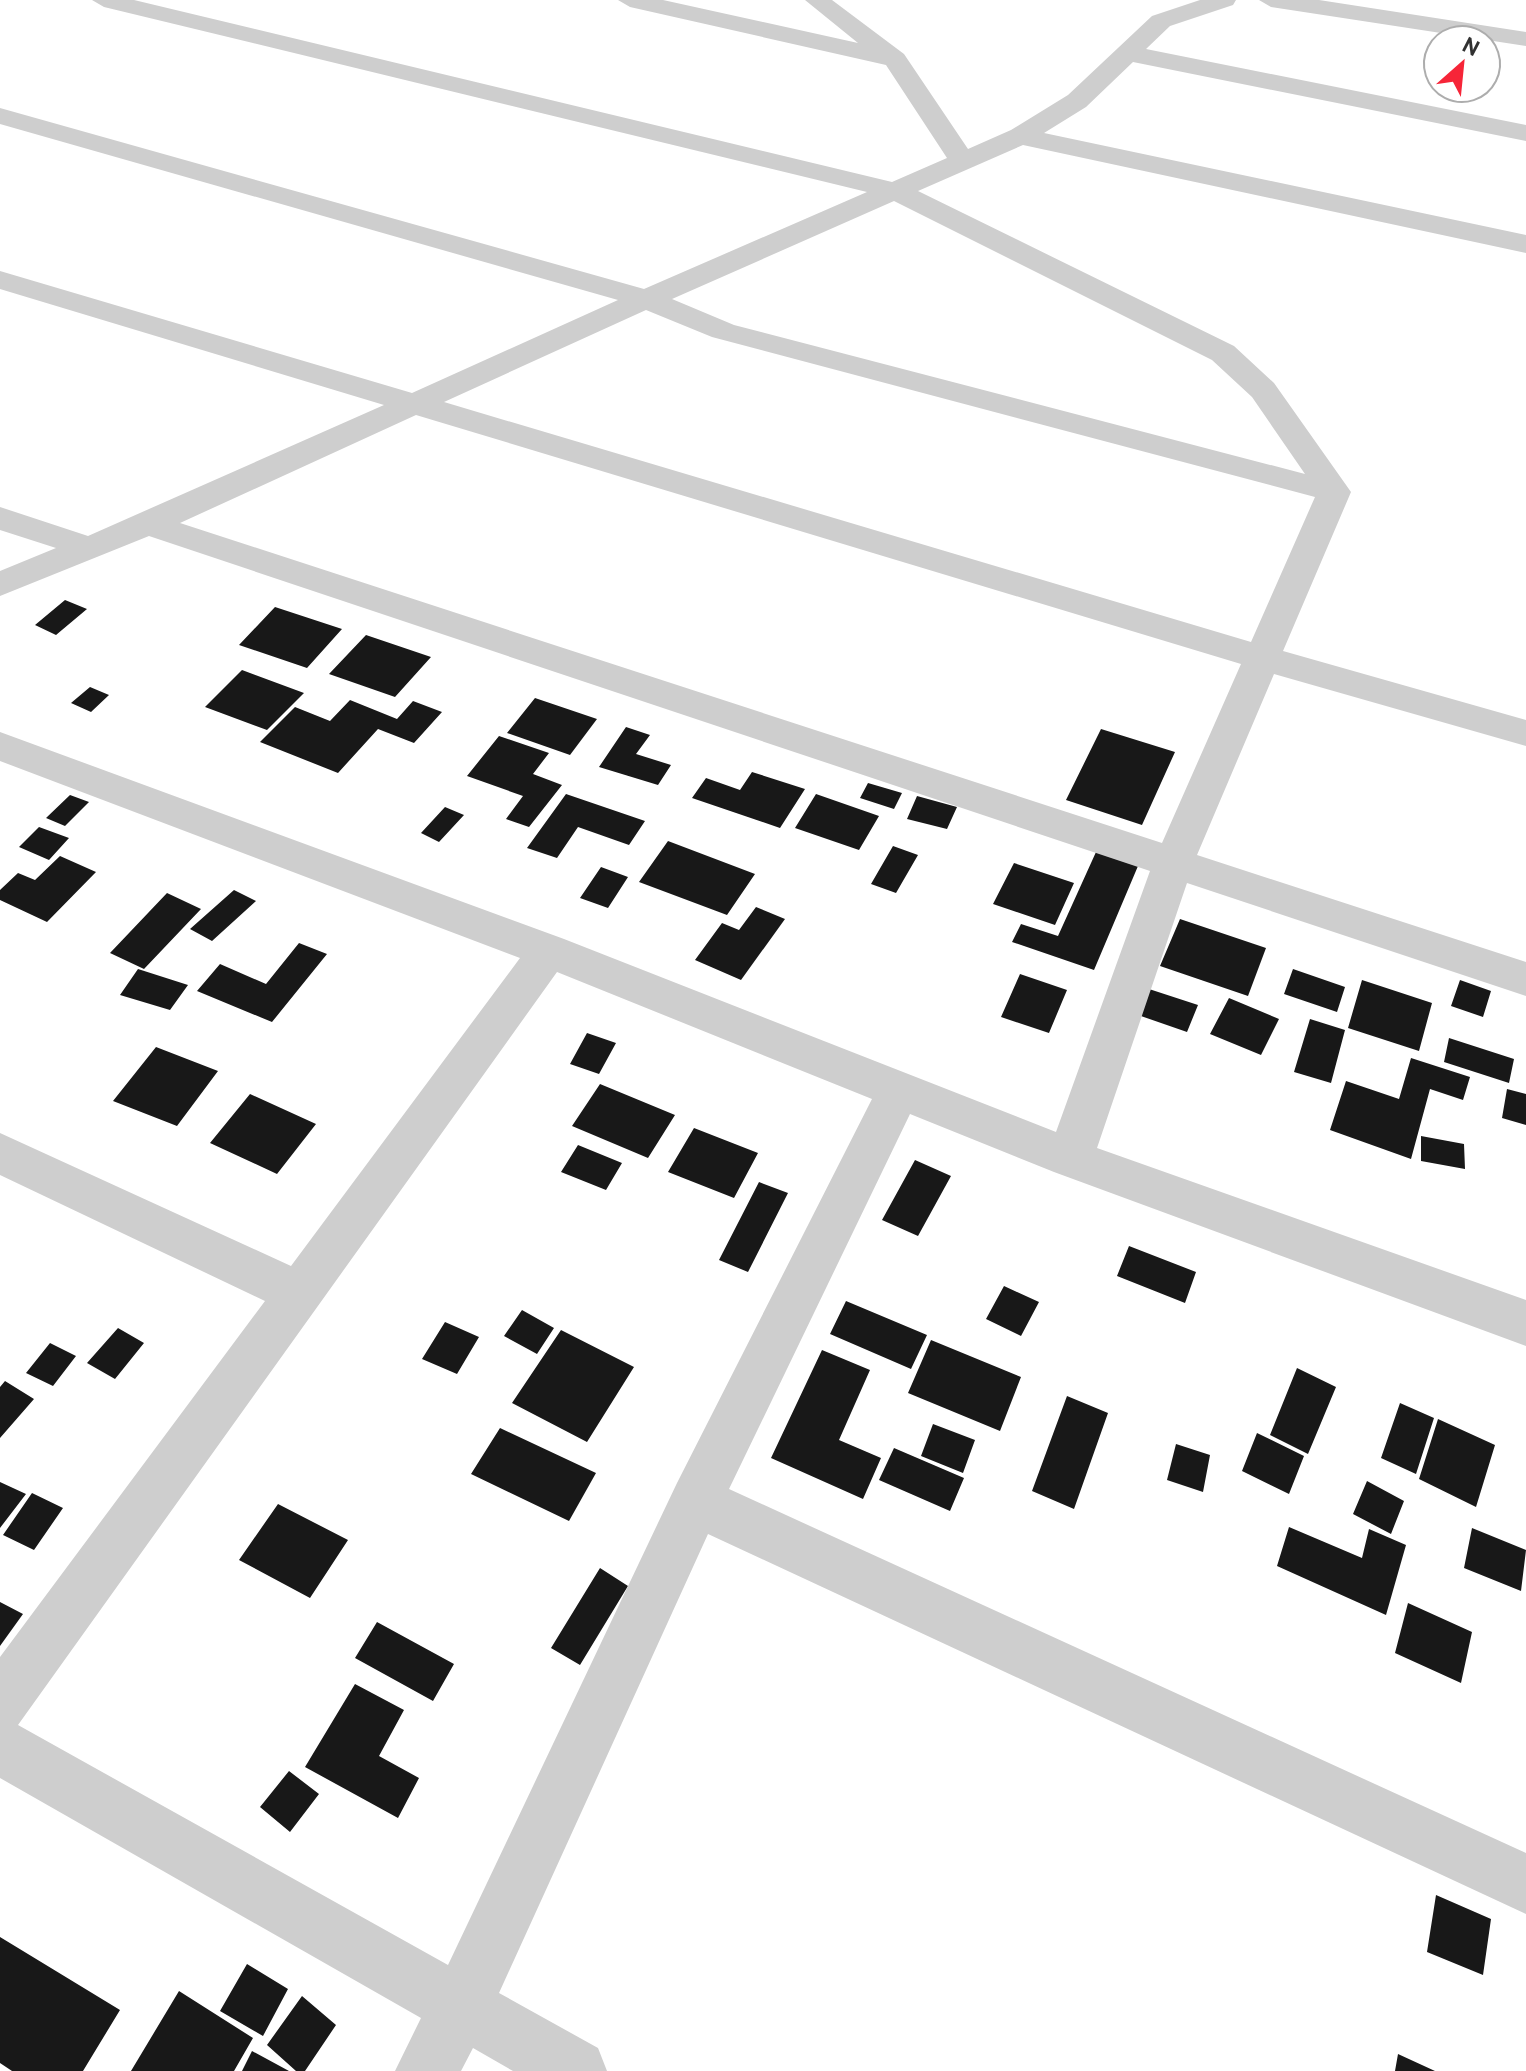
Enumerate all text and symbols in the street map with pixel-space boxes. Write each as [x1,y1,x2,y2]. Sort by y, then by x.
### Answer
north arrow [1422,24,1502,104]
text: N [1457,33,1483,64]

